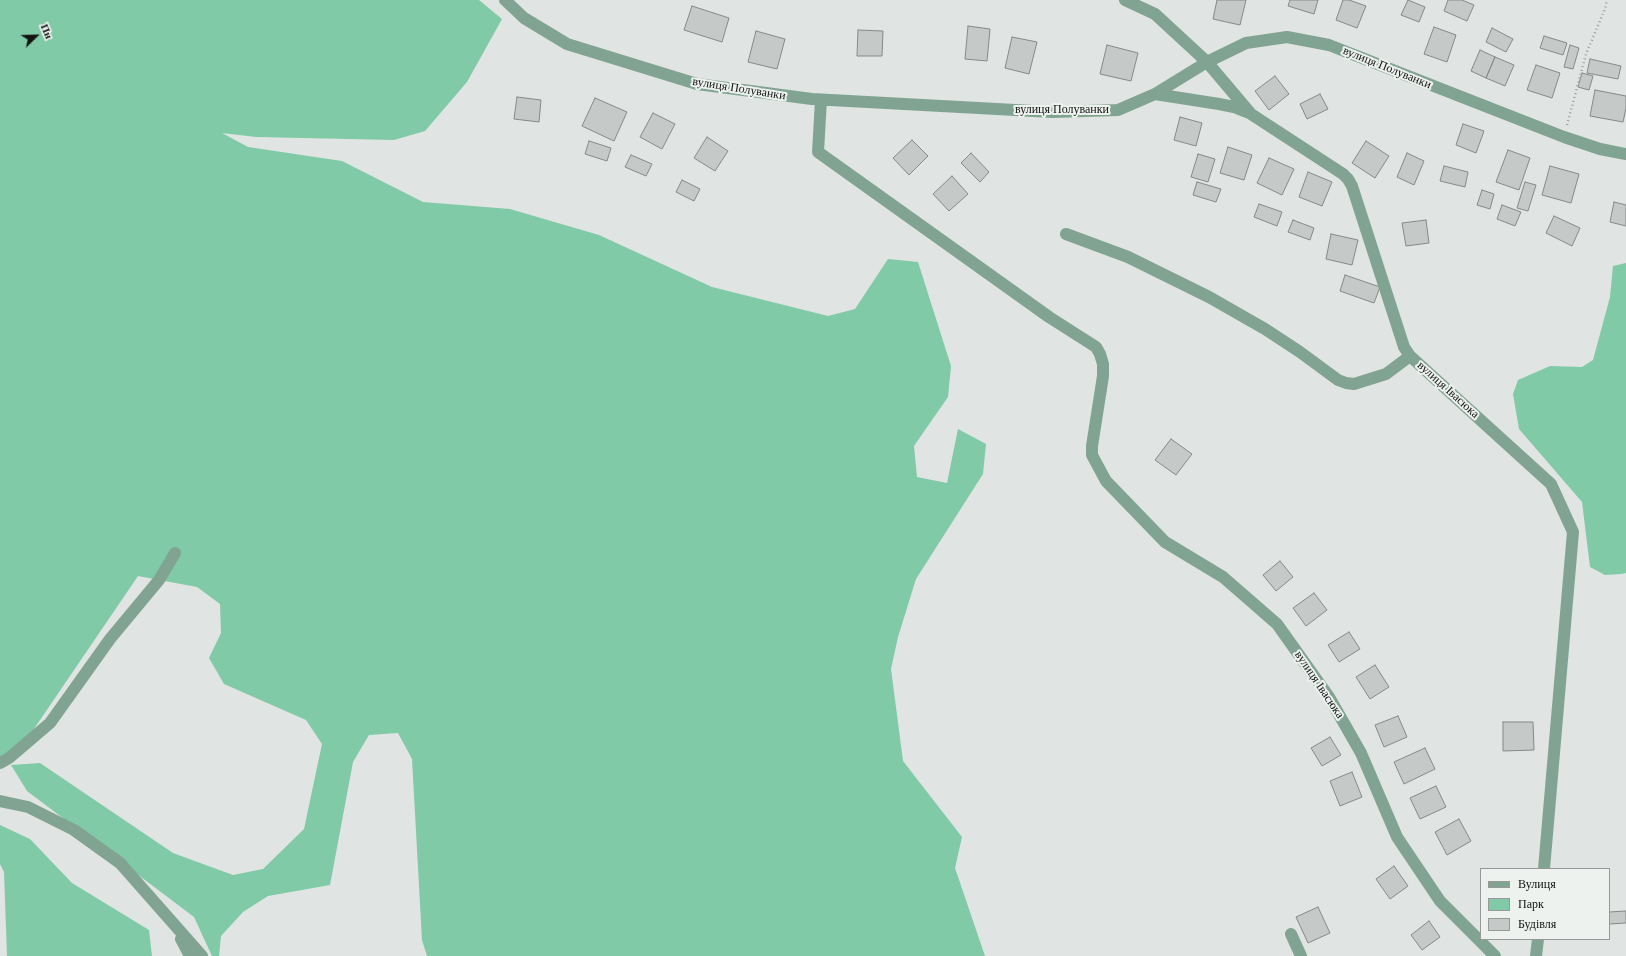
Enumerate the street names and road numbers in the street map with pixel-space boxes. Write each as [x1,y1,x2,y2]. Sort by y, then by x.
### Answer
street label: вулиця Полуванки [1341,44,1433,92]
street label: вулиця Полуванки [691,75,787,103]
street label: вулиця Полуванки [1015,103,1109,117]
street label: вулиця Івасюка [1414,358,1482,422]
street label: вулиця Івасюка [1291,649,1347,721]

